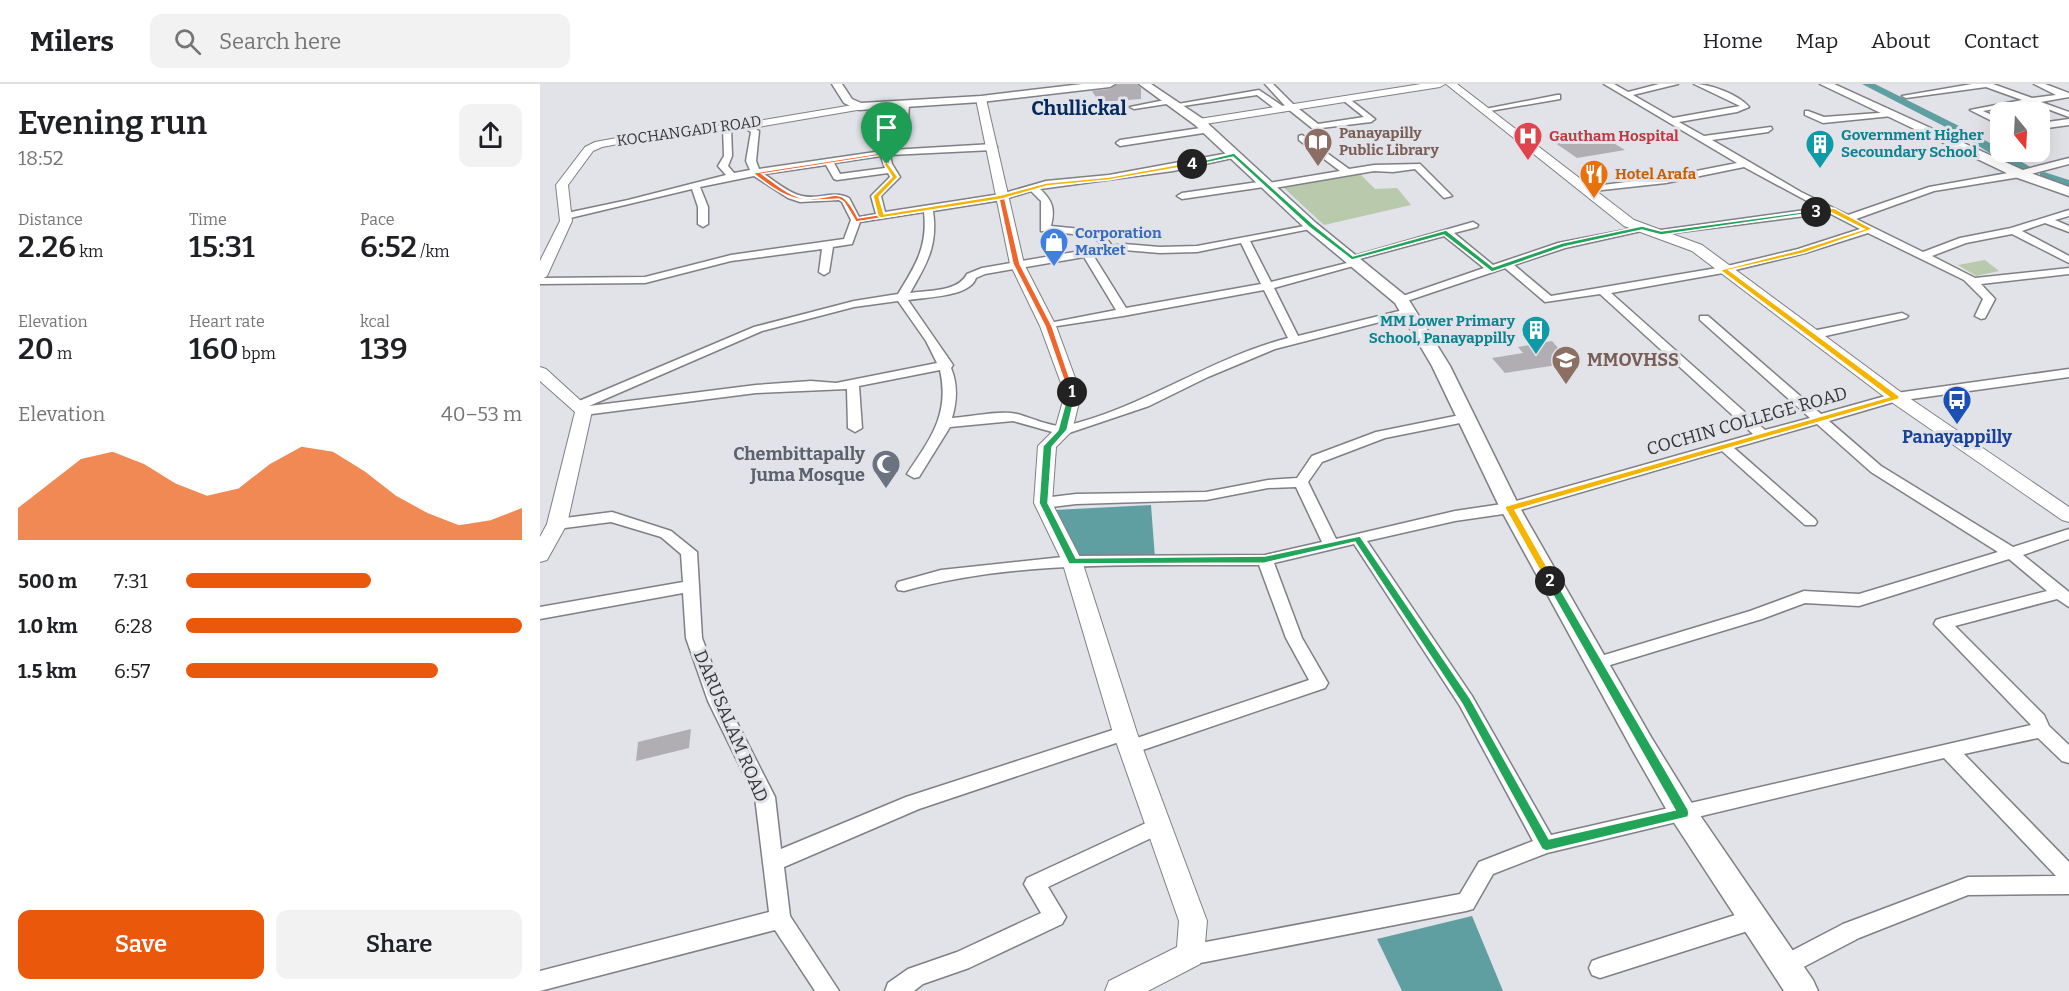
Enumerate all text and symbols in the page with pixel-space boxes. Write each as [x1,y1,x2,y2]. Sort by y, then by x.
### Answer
search box [150,14,570,68]
text: Milers [30,25,114,58]
icon: search [171,25,204,58]
text: Search here [219,28,341,55]
text: Home [1703,28,1763,54]
text: Map [1796,28,1838,54]
text: About [1871,28,1931,54]
text: Contact [1964,28,2039,54]
district label: Chullickal [1031,96,1127,120]
pin [861,102,912,164]
north arrow [1990,102,2050,162]
map controls [1990,102,2050,162]
text: Evening run [18,103,207,143]
button: share [459,104,522,167]
icon: arrive [870,111,903,144]
street label: KOCHANGADI ROAD [616,112,762,150]
hospital icon: Gautham Hospital [1512,120,1544,162]
place label: Panayapilly Public Library [1339,124,1439,159]
library icon: Panayapilly Public Library [1302,126,1334,168]
place label: Government Higher Secoundary School [1841,126,1984,161]
place label: Gautham Hospital [1549,127,1679,145]
building icon: Government Higher Secoundary School [1804,128,1836,170]
text: 18:52 [18,146,64,170]
pin: 4 [1177,149,1207,179]
text: 4 [1187,154,1197,173]
restaurant icon: Hotel Arafa [1578,158,1610,200]
place label: Hotel Arafa [1615,165,1697,183]
pin: 3 [1801,197,1831,227]
text: 3 [1811,202,1821,221]
text: Distance [18,210,83,229]
text: Time [189,210,227,229]
text: Pace [360,210,395,229]
place label: Corporation Market [1075,224,1162,259]
shop icon: Corporation Market [1038,226,1070,268]
text: 2.26 [18,229,76,265]
text: 15:31 [189,229,255,265]
text: 6:52 [360,229,417,265]
text: km [76,242,103,261]
text: /km [417,242,450,261]
text: Elevation [18,312,88,331]
text: Heart rate [189,312,265,331]
text: kcal [360,312,390,331]
place label: MM Lower Primary School, Panayappilly [1369,312,1516,347]
building icon: MM Lower Primary School, Panayappilly [1520,314,1552,356]
text: 20 [18,331,54,367]
text: 160 [189,331,239,367]
text: 139 [360,331,408,367]
text: m [54,344,72,363]
text: bpm [239,344,276,363]
school or university icon: MMOVHSS [1550,344,1582,386]
place label: MMOVHSS [1587,349,1679,371]
pin: 1 [1057,377,1087,407]
text: 1 [1069,382,1075,401]
street label: COCHIN COLLEGE ROAD [1644,382,1850,460]
bus stop icon: Panayappilly [1941,384,1973,426]
text: Elevation [18,402,105,426]
text: 40–53 m [441,402,522,426]
place label: Panayappilly [1902,426,2013,448]
place label: Chembittapally Juma Mosque [733,443,866,486]
mosque icon: Chembittapally Juma Mosque [870,448,902,490]
pin: 2 [1535,566,1565,596]
text: 500 m [18,569,77,593]
text: 7:31 [114,569,148,593]
text: 2 [1545,571,1555,590]
text: 1.0 km [18,614,78,638]
text: 6:28 [114,614,153,638]
street label: DARUSALAM ROAD [689,647,773,805]
text: 1.5 km [18,659,77,683]
text: 6:57 [114,659,150,683]
button: Save [18,910,264,979]
button: Share [276,910,522,979]

